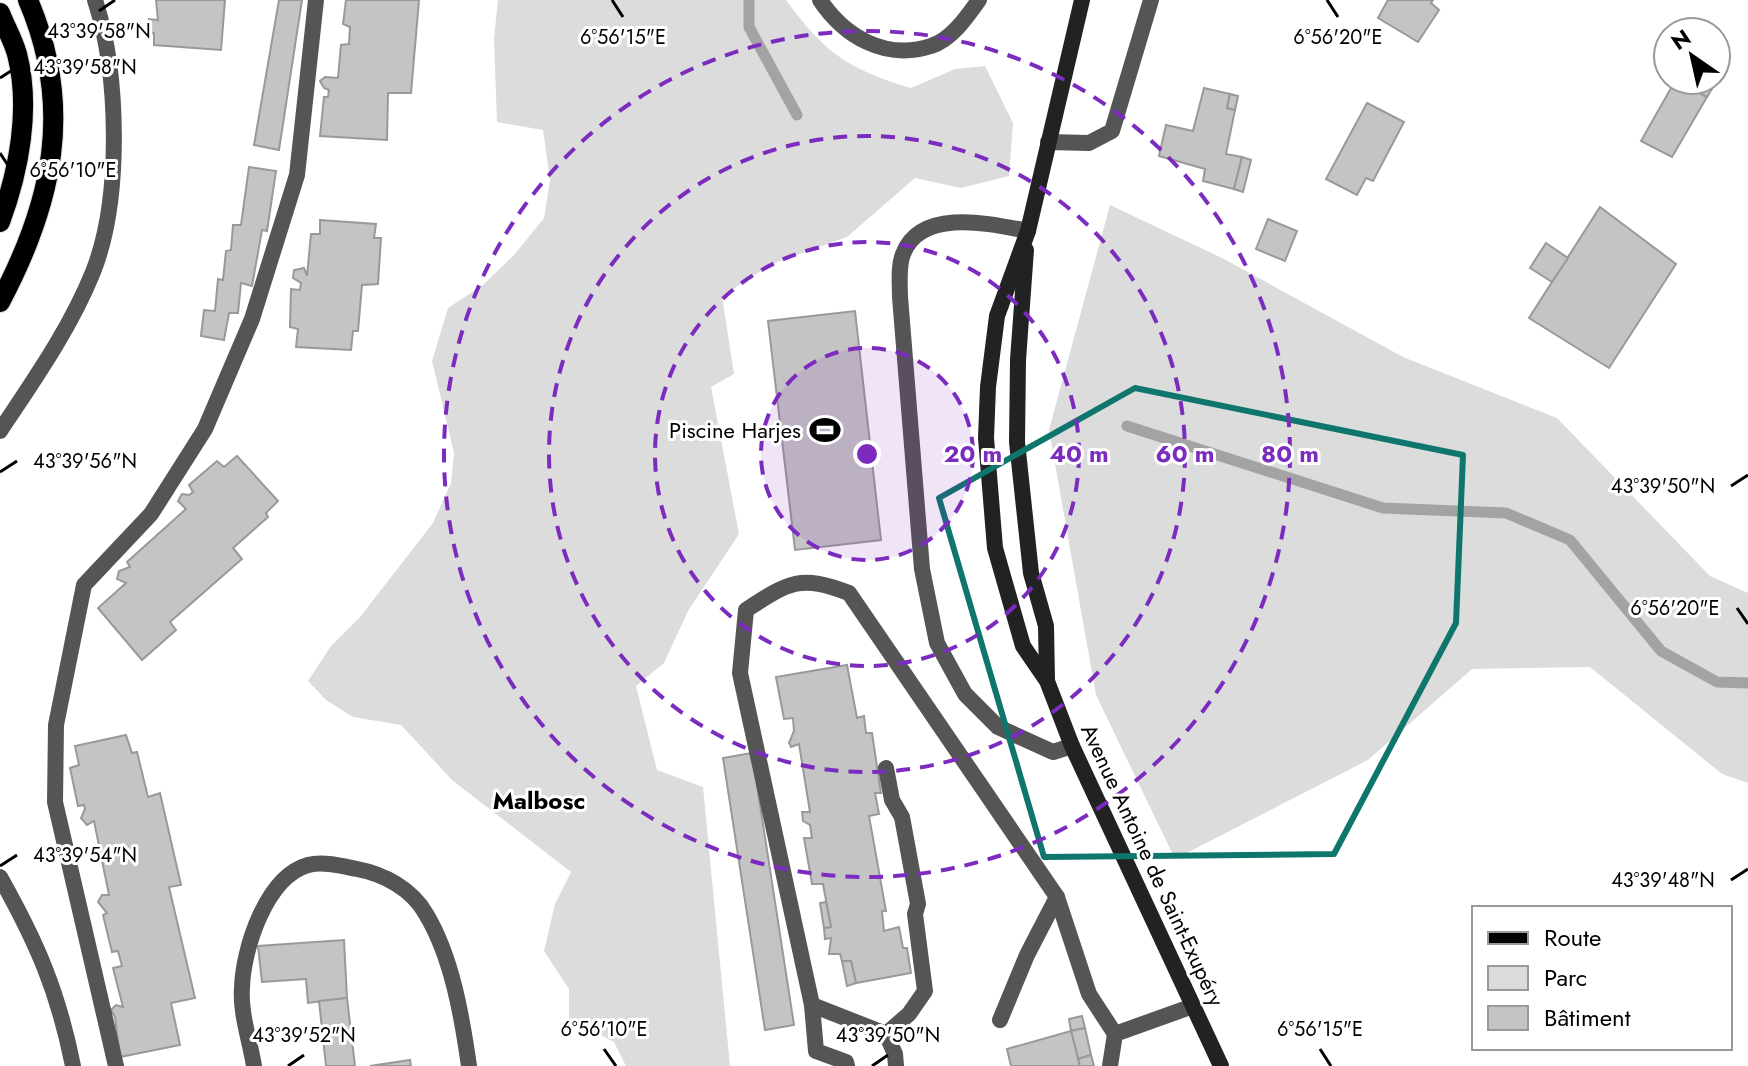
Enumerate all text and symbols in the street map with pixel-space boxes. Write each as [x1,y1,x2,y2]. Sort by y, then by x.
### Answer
north arrow [1652,16,1732,96]
text: 43°39'58"N [47,17,151,46]
text: N [1665,21,1697,58]
text: 6°56'15"E [580,23,666,52]
text: 6°56'20"E [1293,23,1383,52]
text: 43°39'58"N [33,53,137,82]
text: 6°56'10"E [30,156,116,185]
sports icon: Piscine Harjes [808,413,842,447]
place label: Piscine Harjes [669,414,801,446]
text: 20 m [944,436,1002,471]
text: 40 m [1049,436,1109,471]
text: 60 m [1156,436,1214,471]
text: 80 m [1261,436,1319,471]
centre of rings [853,440,881,468]
text: 43°39'56"N [33,447,137,476]
text: 43°39'50"N [1611,472,1715,501]
text: 6°56'20"E [1630,594,1720,623]
street label: Avenue Antoine de Saint-Exupéry [1073,718,1233,1012]
district label: Malbosc [493,783,585,818]
text: 43°39'54"N [33,841,137,870]
text: 43°39'48"N [1611,866,1715,895]
legend [1472,906,1732,1050]
text: Route [1544,920,1601,955]
text: Parc [1544,960,1587,995]
text: Bâtiment [1544,1000,1631,1035]
text: 6°56'10"E [561,1015,647,1044]
text: 6°56'15"E [1277,1015,1363,1044]
text: 43°39'52"N [252,1021,356,1050]
text: 43°39'50"N [836,1021,940,1050]

